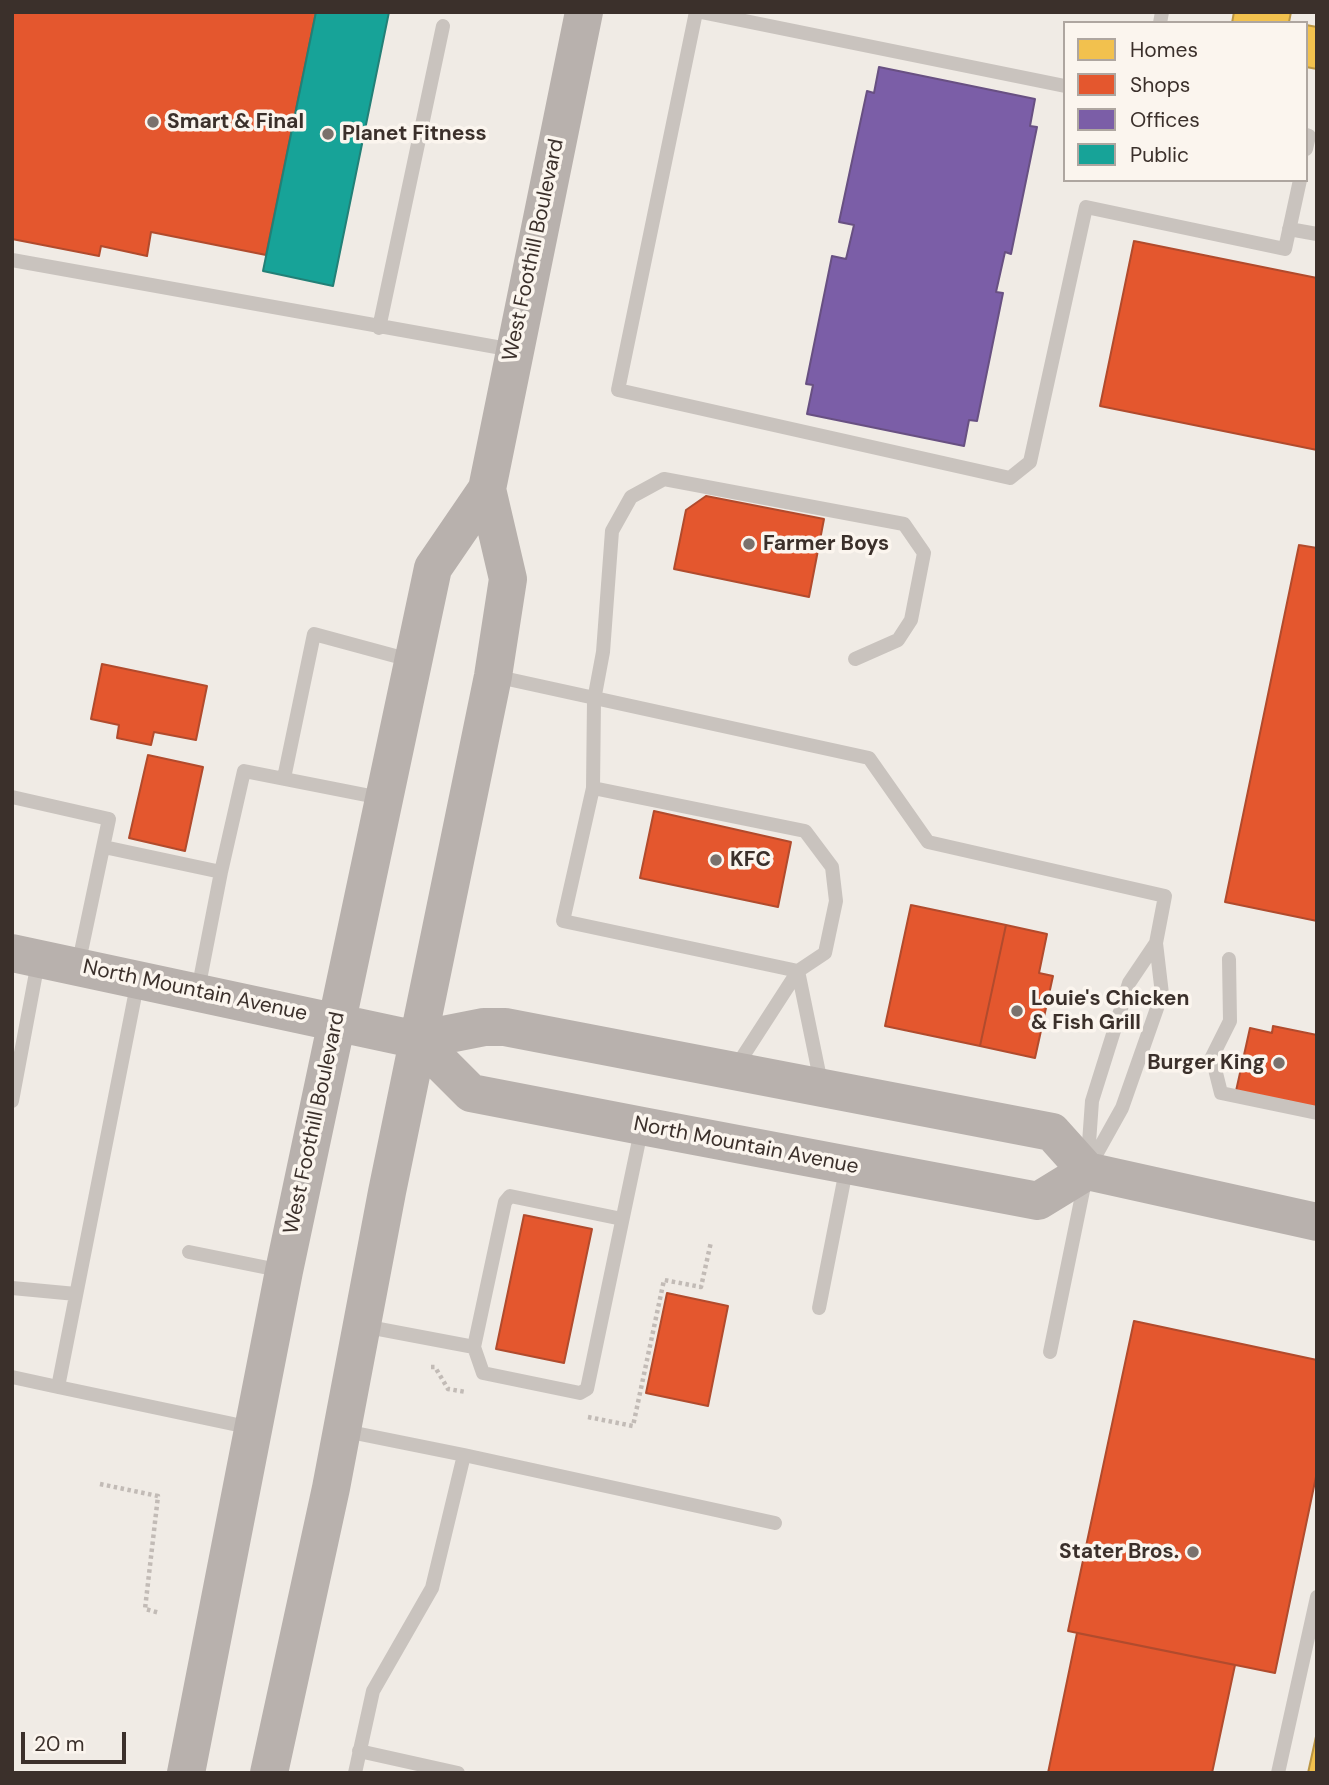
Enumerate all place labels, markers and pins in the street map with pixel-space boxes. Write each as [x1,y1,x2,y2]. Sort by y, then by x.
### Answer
place label: Smart & Final [167,109,304,135]
marker: Smart & Final [145,114,161,130]
place label: Planet Fitness [342,121,487,147]
marker: Planet Fitness [320,126,336,142]
place label: Farmer Boys [763,531,889,557]
marker: Farmer Boys [741,536,757,552]
place label: KFC [730,847,771,873]
marker: KFC [708,852,724,868]
place label: Louie's Chicken & Fish Grill [1031,986,1189,1036]
marker: Louie's Chicken & Fish Grill [1009,1003,1025,1019]
place label: Burger King [1147,1050,1265,1076]
marker: Burger King [1271,1055,1287,1071]
place label: Stater Bros. [1059,1539,1179,1565]
marker: Stater Bros. [1185,1544,1201,1560]

